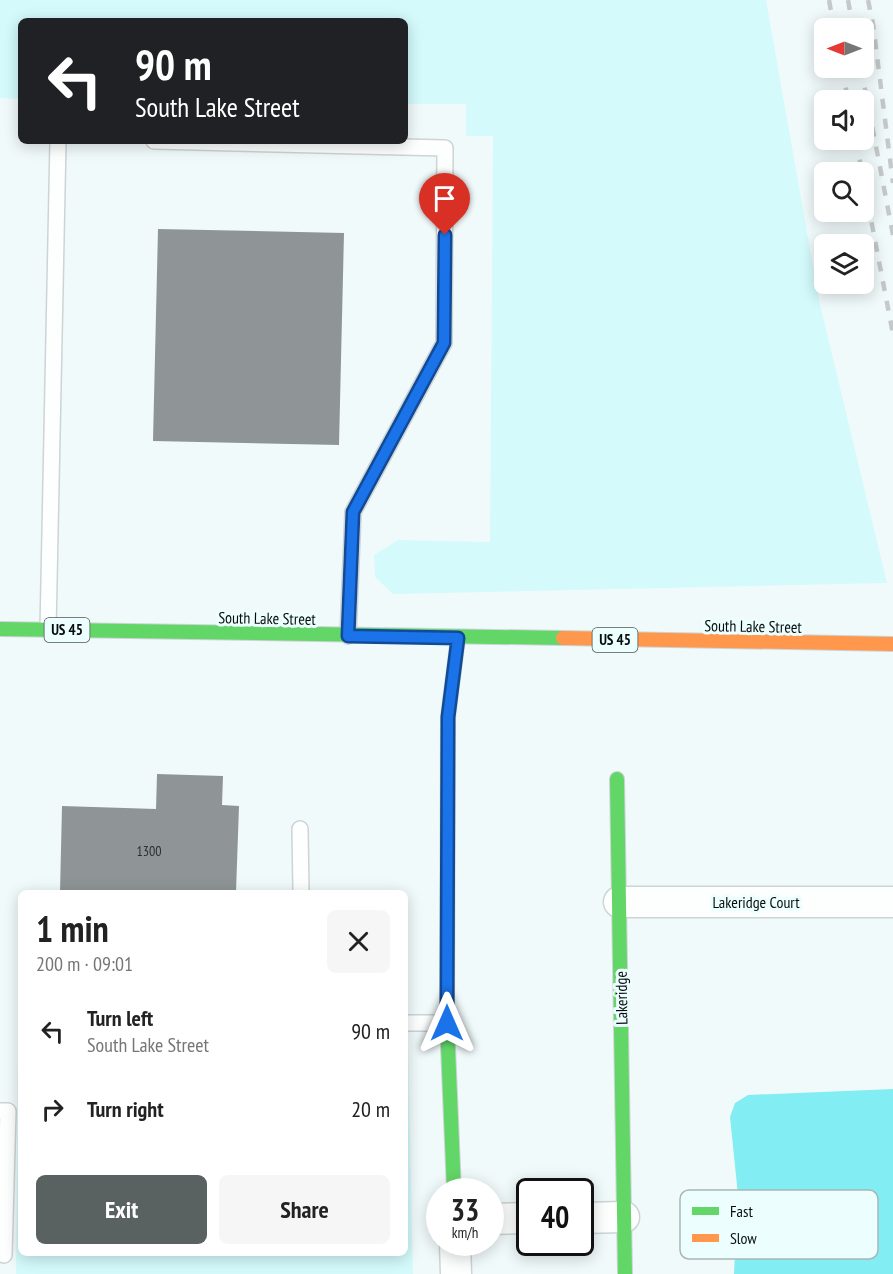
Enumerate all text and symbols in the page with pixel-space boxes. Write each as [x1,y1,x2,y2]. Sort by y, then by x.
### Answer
north arrow [814,18,874,78]
map controls [814,18,874,294]
text: 90 m [135,37,212,92]
icon: left [36,42,114,120]
text: South Lake Street [135,90,300,124]
button: sound [814,90,874,150]
button: search [814,162,874,222]
pin [419,173,470,235]
icon: arrive [428,182,461,215]
button: layers [814,234,874,294]
street label: South Lake Street [218,607,317,629]
street label: South Lake Street [704,615,803,637]
road number: US 45 [44,618,90,642]
road number: US 45 [592,628,638,652]
house number: 1300 [136,842,162,860]
street label: Lakeridge Court [712,892,800,912]
text: 1 min [36,905,109,952]
button: close [327,910,390,973]
text: 200 m · 09:01 [36,951,133,977]
street label: Lakeridge [611,971,631,1025]
position arrow [415,991,479,1055]
text: Turn left [87,1004,153,1032]
icon: left [36,1015,69,1048]
text: 90 m [351,1017,390,1045]
text: South Lake Street [87,1032,209,1058]
icon: right [36,1093,69,1126]
text: Turn right [87,1095,164,1123]
text: 20 m [351,1095,390,1123]
button: Exit [36,1175,207,1244]
button: Share [219,1175,390,1244]
speed limit sign: 40 [516,1178,594,1256]
text: 33 [451,1190,479,1229]
legend [680,1190,878,1259]
text: Fast [730,1201,753,1221]
text: km/h [452,1223,478,1242]
text: Slow [730,1228,757,1248]

